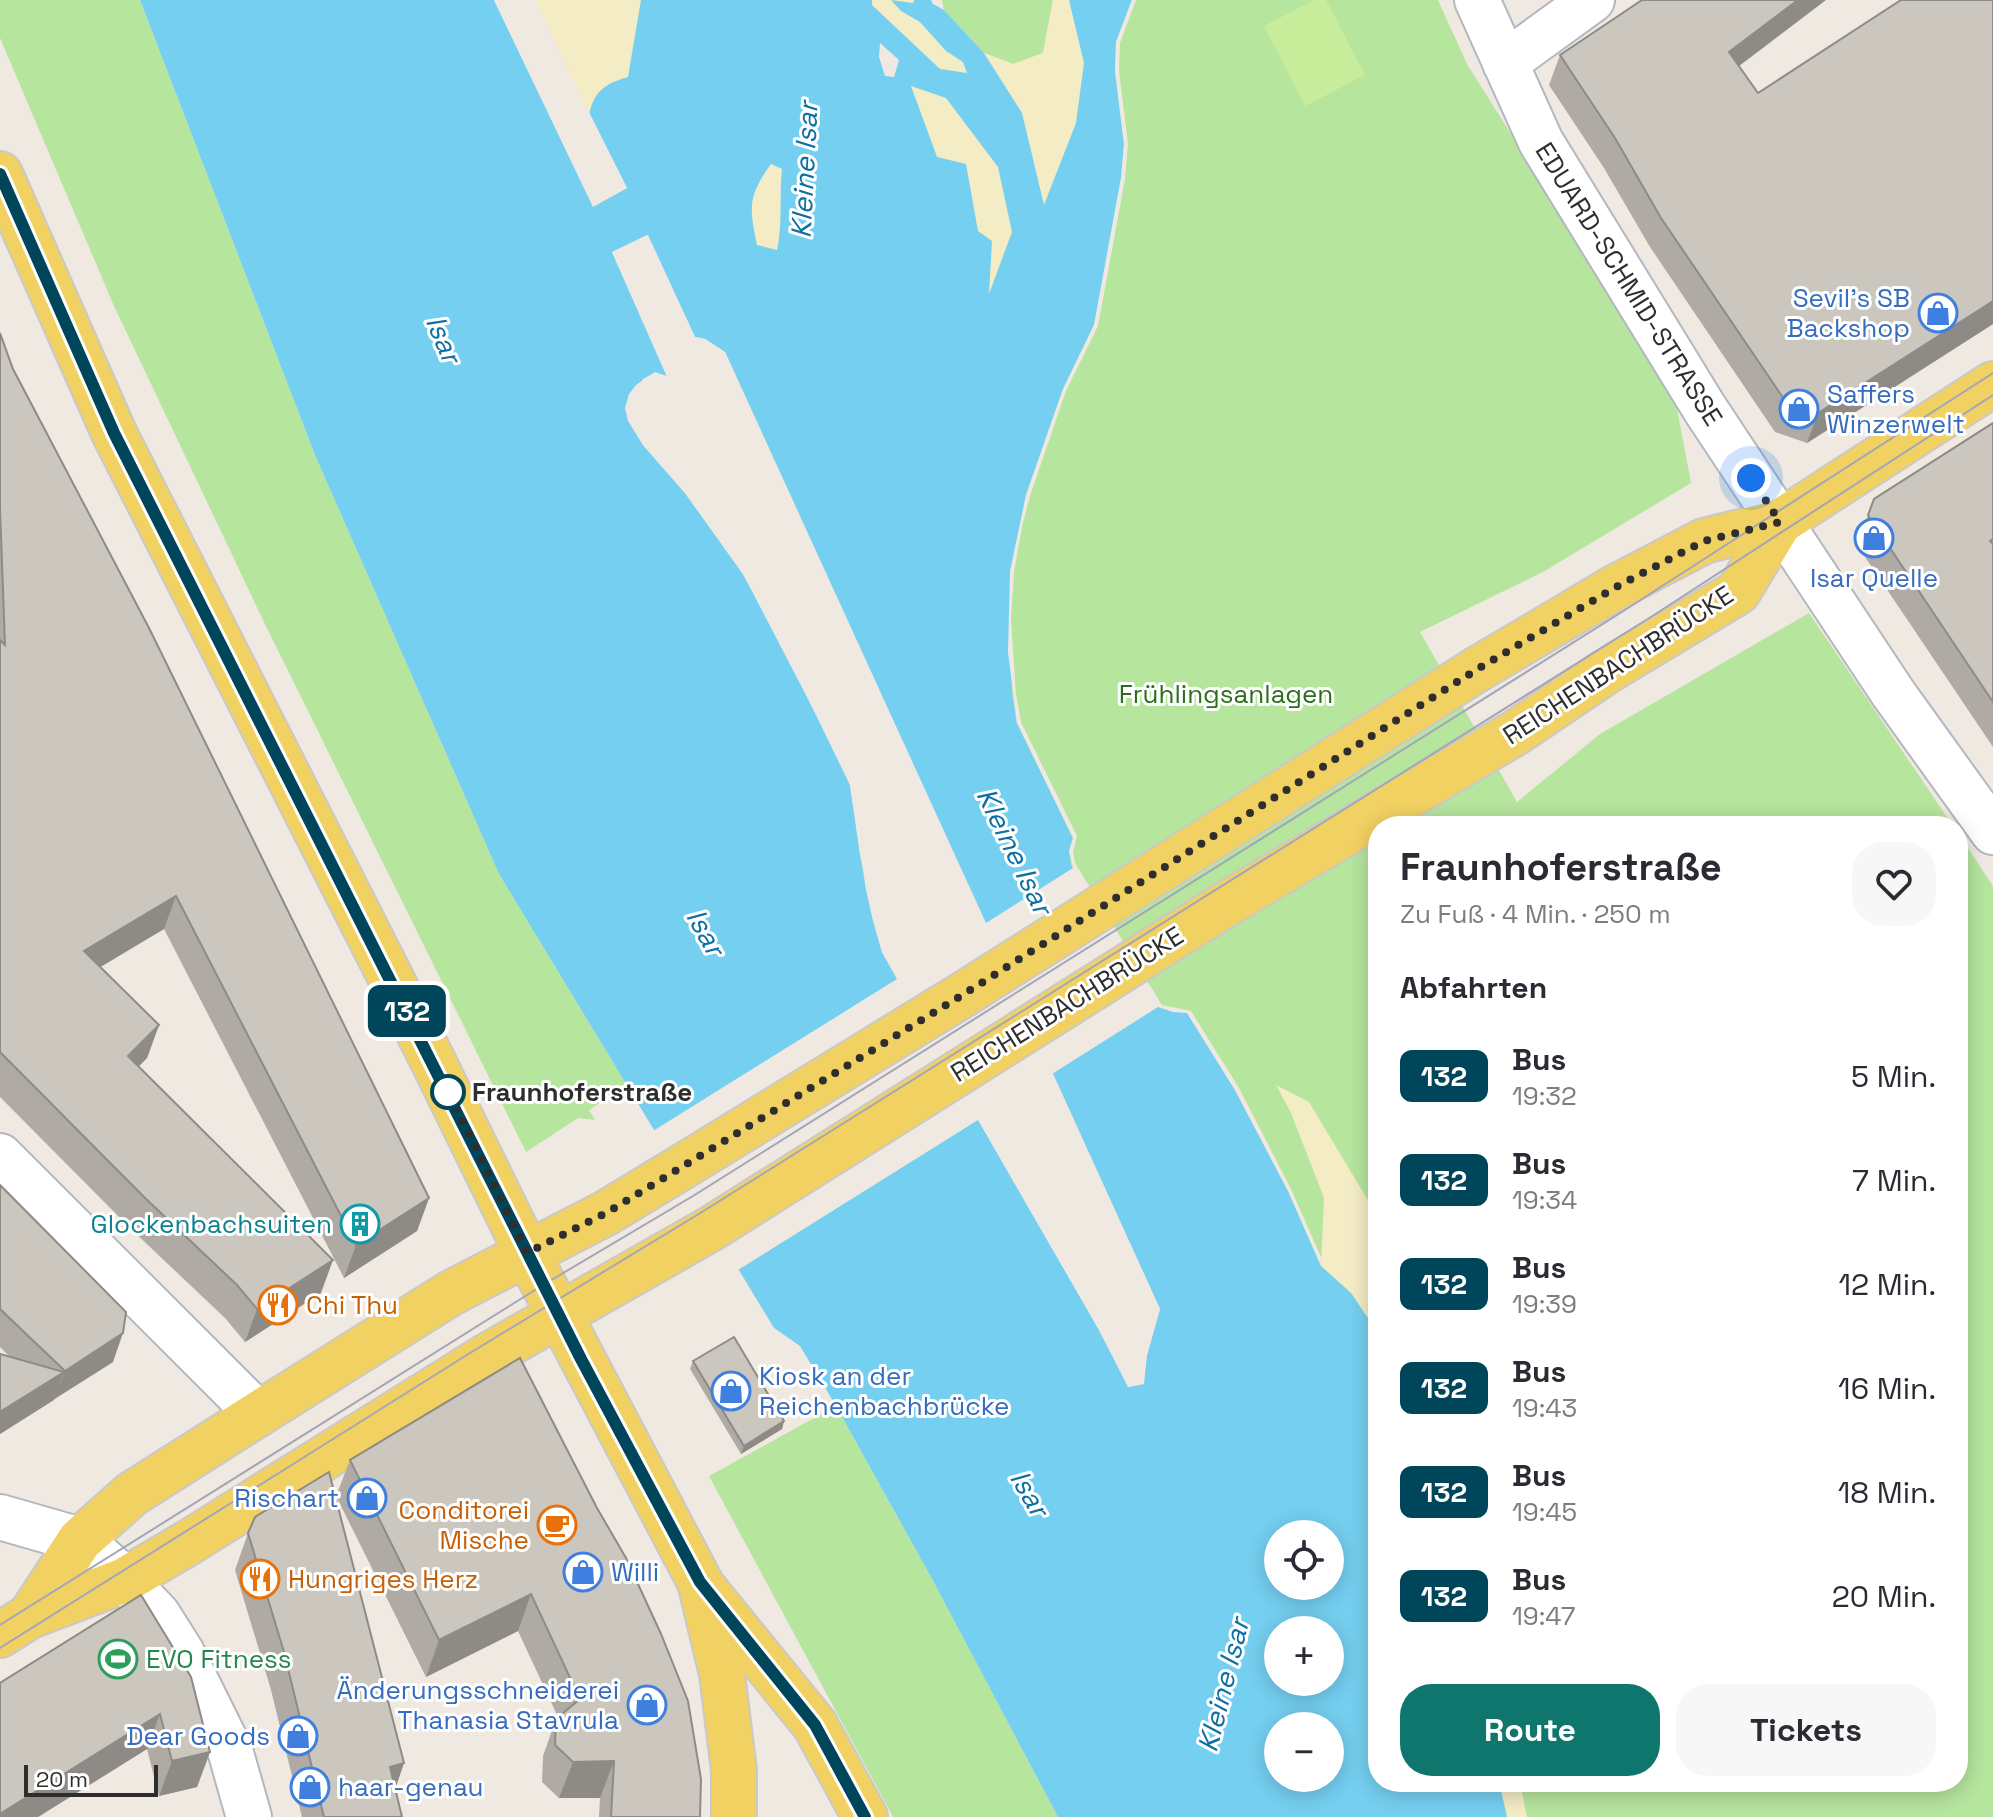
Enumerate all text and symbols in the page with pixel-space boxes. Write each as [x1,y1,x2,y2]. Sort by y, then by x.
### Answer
water label: Kleine Isar [782,97,826,239]
street label: EDUARD-SCHMID-STRASSE [1528,136,1730,432]
place label: Sevil's SB Backshop [1787,281,1910,345]
shop icon: Sevil's SB Backshop [1917,292,1959,334]
water label: Isar [418,310,471,371]
place label: Saffers Winzerwelt [1827,377,1965,441]
shop icon: Saffers Winzerwelt [1778,388,1820,430]
your location [1731,458,1771,498]
shop icon: Isar Quelle [1853,517,1895,559]
place label: Isar Quelle [1810,561,1938,595]
street label: REICHENBACHBRÜCKE [1496,578,1740,752]
park label: Frühlingsanlagen [1119,677,1333,711]
water label: Kleine Isar [969,782,1063,923]
button: heart [1852,842,1936,926]
text: Fraunhoferstraße [1400,843,1722,891]
text: Zu Fuß · 4 Min. · 250 m [1400,897,1671,931]
water label: Isar [679,902,735,965]
street label: REICHENBACHBRÜCKE [944,919,1190,1089]
text: Abfahrten [1400,968,1547,1007]
line badge: 132 [361,985,453,1037]
text: 132 [384,993,430,1029]
text: Bus [1512,1040,1566,1079]
text: 5 Min. [1851,1057,1936,1096]
text: 132 [1421,1058,1467,1094]
marker: Fraunhoferstraße [431,1075,465,1109]
place label: Fraunhoferstraße [472,1075,692,1109]
text: 19:32 [1512,1079,1577,1113]
text: Bus [1512,1144,1566,1183]
text: 7 Min. [1852,1161,1936,1200]
text: 132 [1421,1162,1467,1198]
text: 19:34 [1512,1183,1577,1217]
building icon: Glockenbachsuiten [339,1203,381,1245]
place label: Glockenbachsuiten [91,1207,332,1241]
text: Bus [1512,1248,1566,1287]
text: 12 Min. [1838,1265,1936,1304]
text: 132 [1421,1266,1467,1302]
restaurant icon: Chi Thu [257,1284,299,1326]
text: 19:39 [1512,1287,1577,1321]
place label: Chi Thu [306,1288,398,1322]
text: Bus [1512,1352,1566,1391]
place label: Kiosk an der Reichenbachbrücke [759,1359,1010,1423]
text: 16 Min. [1838,1369,1936,1408]
shop icon: Kiosk an der Reichenbachbrücke [710,1370,752,1412]
text: 132 [1421,1370,1467,1406]
text: 19:43 [1512,1391,1577,1425]
text: Bus [1512,1456,1566,1495]
water label: Isar [1002,1463,1059,1526]
text: 18 Min. [1838,1473,1936,1512]
text: 132 [1421,1474,1467,1510]
shop icon: Rischart [346,1477,388,1519]
place label: Rischart [234,1481,339,1515]
place label: Conditorei Mische [399,1493,529,1557]
text: 19:45 [1512,1495,1577,1529]
cafe icon: Conditorei Mische [536,1504,578,1546]
map controls [1264,1520,1344,1792]
button: locate [1264,1520,1344,1600]
shop icon: Willi [562,1551,604,1593]
place label: Willi [611,1555,659,1589]
restaurant icon: Hungriges Herz [239,1558,281,1600]
text: Bus [1512,1560,1566,1599]
place label: Hungriges Herz [288,1562,478,1596]
text: 20 Min. [1832,1577,1936,1616]
text: 132 [1421,1578,1467,1614]
text: 19:47 [1512,1599,1575,1633]
water label: Kleine Isar [1189,1611,1258,1756]
button: + [1264,1616,1344,1696]
sports icon: EVO Fitness [97,1638,139,1680]
place label: EVO Fitness [146,1642,292,1676]
place label: Änderungsschneiderei Thanasia Stavrula [336,1673,619,1737]
shop icon: Änderungsschneiderei Thanasia Stavrula [626,1684,668,1726]
button: Route [1400,1684,1660,1776]
button: Tickets [1676,1684,1936,1776]
button: − [1264,1712,1344,1792]
shop icon: Dear Goods [277,1715,319,1757]
place label: Dear Goods [126,1719,270,1753]
scale bar [24,1761,158,1797]
text: 20 m [36,1765,88,1793]
shop icon: haar-genau [289,1766,331,1808]
place label: haar-genau [338,1770,483,1804]

